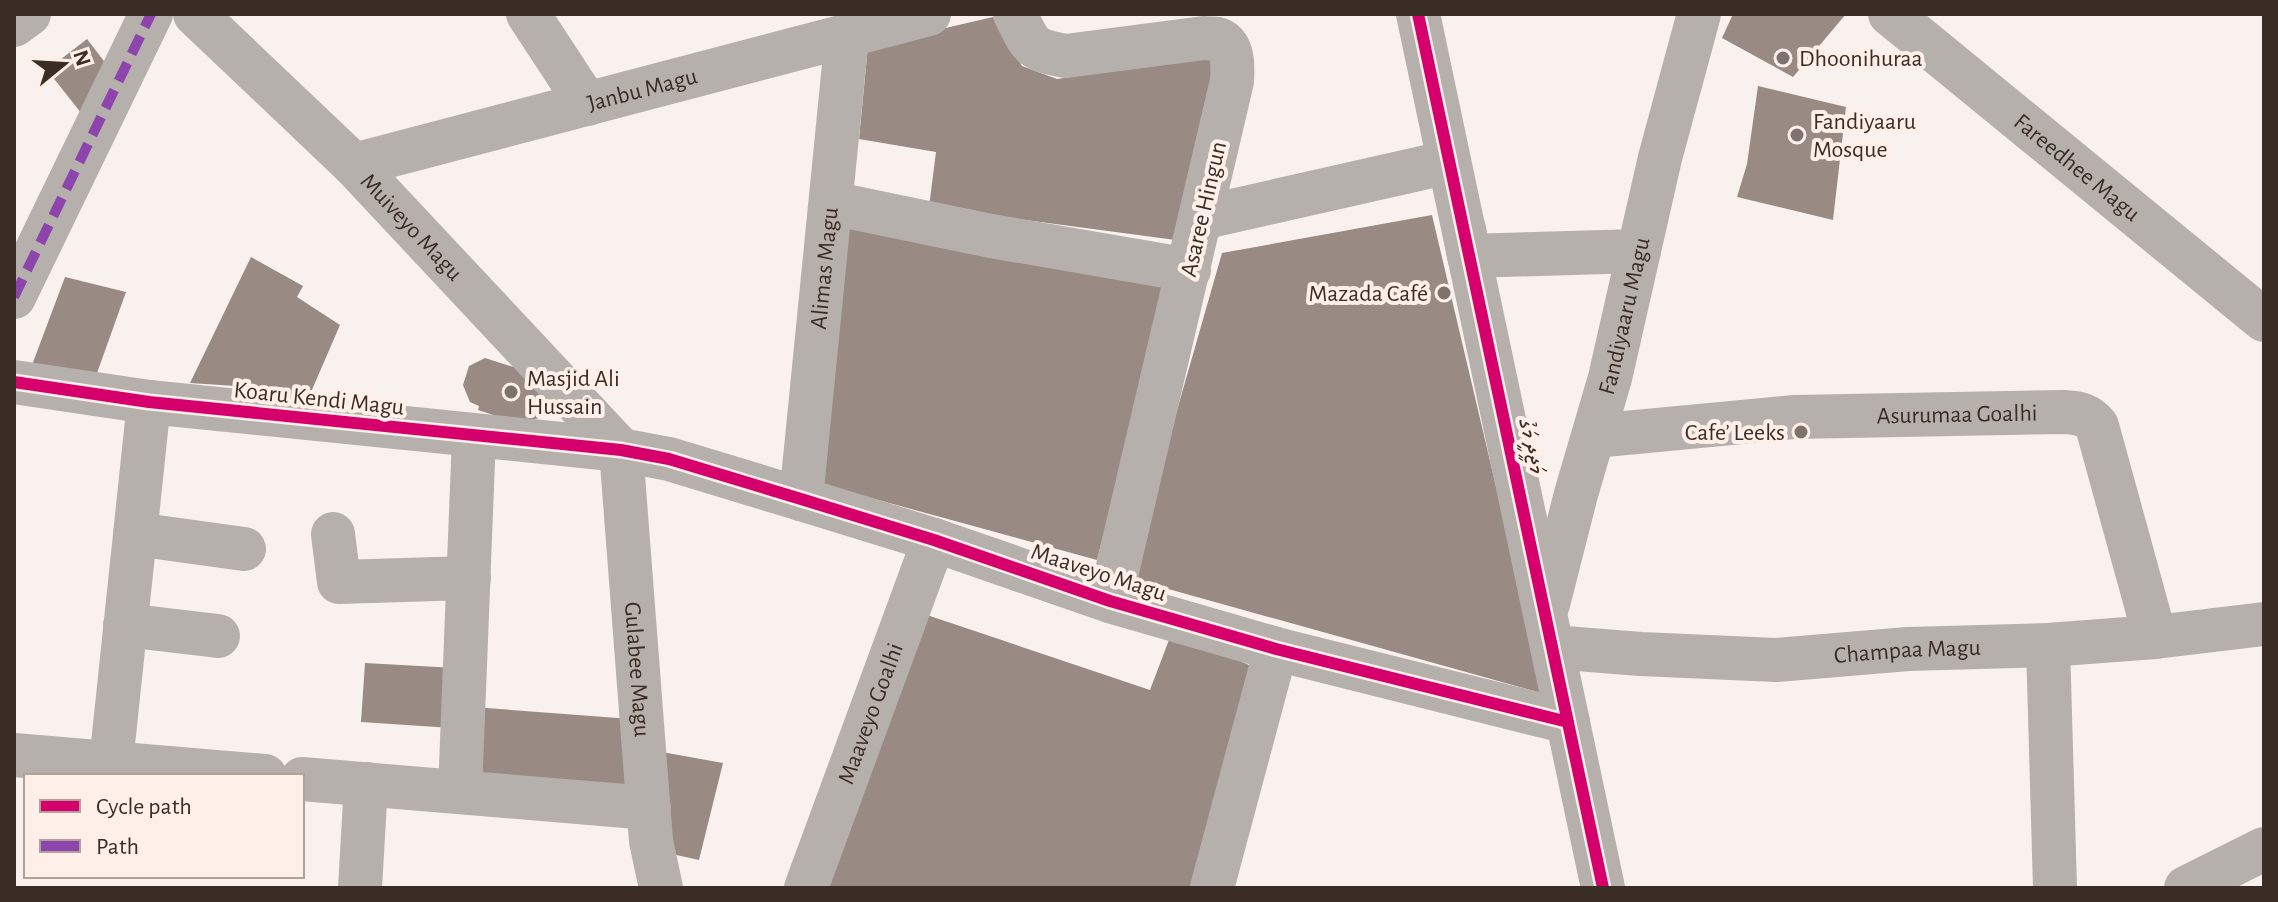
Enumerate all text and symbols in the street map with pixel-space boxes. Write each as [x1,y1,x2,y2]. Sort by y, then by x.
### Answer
north arrow [24,24,104,104]
text: N [69,47,95,69]
place label: Dhoonihuraa [1799,47,1923,71]
marker: Dhoonihuraa [1774,49,1792,67]
street label: Janbu Magu [585,64,700,116]
place label: Fandiyaaru Mosque [1813,110,1916,162]
street label: Fareedhee Magu [2009,110,2144,226]
marker: Fandiyaaru Mosque [1788,126,1806,144]
street label: Asaree Hingun [1177,139,1231,279]
street label: Muiveyo Magu [356,169,467,286]
street label: Alimas Magu [807,206,843,330]
street label: Fandiyaaru Magu [1595,235,1655,398]
place label: Mazada Café [1309,282,1428,306]
marker: Mazada Café [1435,284,1453,302]
place label: Masjid Ali Hussain [527,367,620,419]
street label: Koaru Kendi Magu [233,378,405,420]
marker: Masjid Ali Hussain [502,383,520,401]
street label: Asurumaa Goalhi [1876,401,2038,428]
street label: މަޖީދީ މަގު [1510,415,1549,478]
place label: Cafe’ Leeks [1685,421,1785,445]
marker: Cafe’ Leeks [1792,423,1810,441]
street label: Maaveyo Magu [1028,540,1169,606]
street label: Gulabee Magu [620,601,654,738]
street label: Champaa Magu [1833,636,1981,668]
street label: Maaveyo Goalhi [834,640,908,787]
legend [24,774,304,878]
text: Cycle path [96,795,192,819]
text: Path [96,835,139,859]

